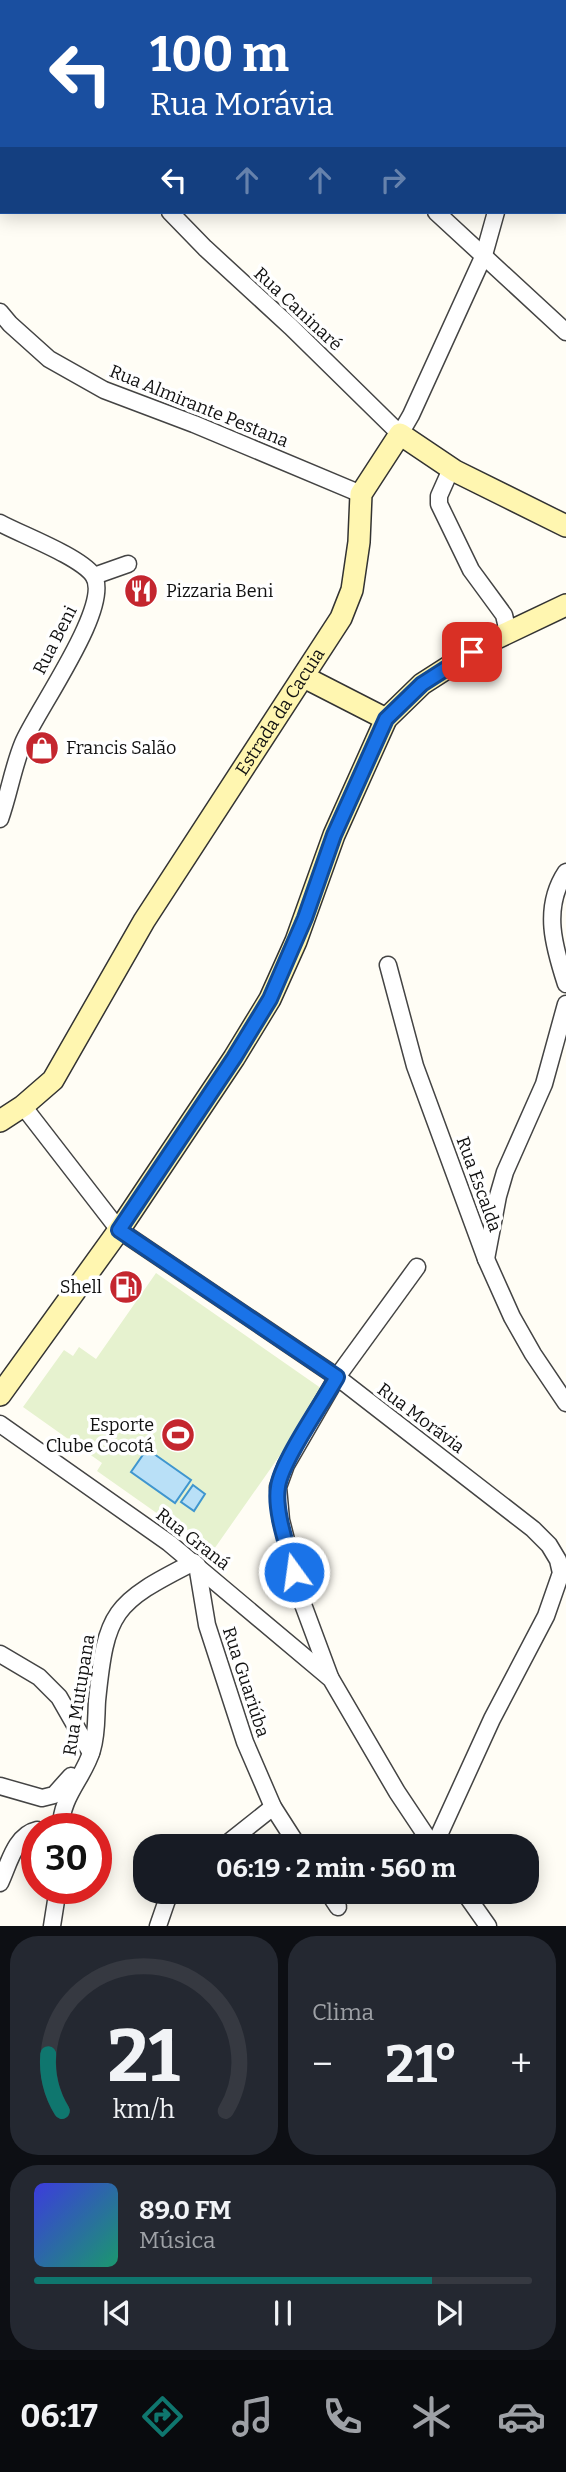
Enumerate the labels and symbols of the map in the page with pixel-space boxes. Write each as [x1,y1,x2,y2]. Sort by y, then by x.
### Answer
street label: Rua Caninaré [249,263,347,355]
street label: Rua Almirante Pestana [106,360,292,452]
restaurant icon: Pizzaria Beni [122,572,160,610]
place label: Pizzaria Beni [166,580,273,602]
street label: Rua Beni [28,602,82,678]
pin [442,622,502,682]
street label: Estrada da Cacuia [231,644,330,779]
shop icon: Francis Salão [23,729,61,767]
place label: Francis Salão [66,737,176,759]
street label: Rua Escalda [452,1133,506,1235]
fuel station icon: Shell [107,1268,145,1306]
place label: Shell [60,1276,102,1298]
street label: Rua Morávia [373,1378,469,1458]
place label: Esporte Clube Cocotá [46,1414,154,1457]
sports icon: Esporte Clube Cocotá [159,1416,197,1454]
street label: Rua Graná [152,1503,235,1575]
position arrow [257,1535,331,1609]
street label: Rua Guariúba [218,1624,274,1740]
street label: Rua Mutupana [59,1632,99,1757]
speed limit sign: 30 [21,1813,112,1904]

